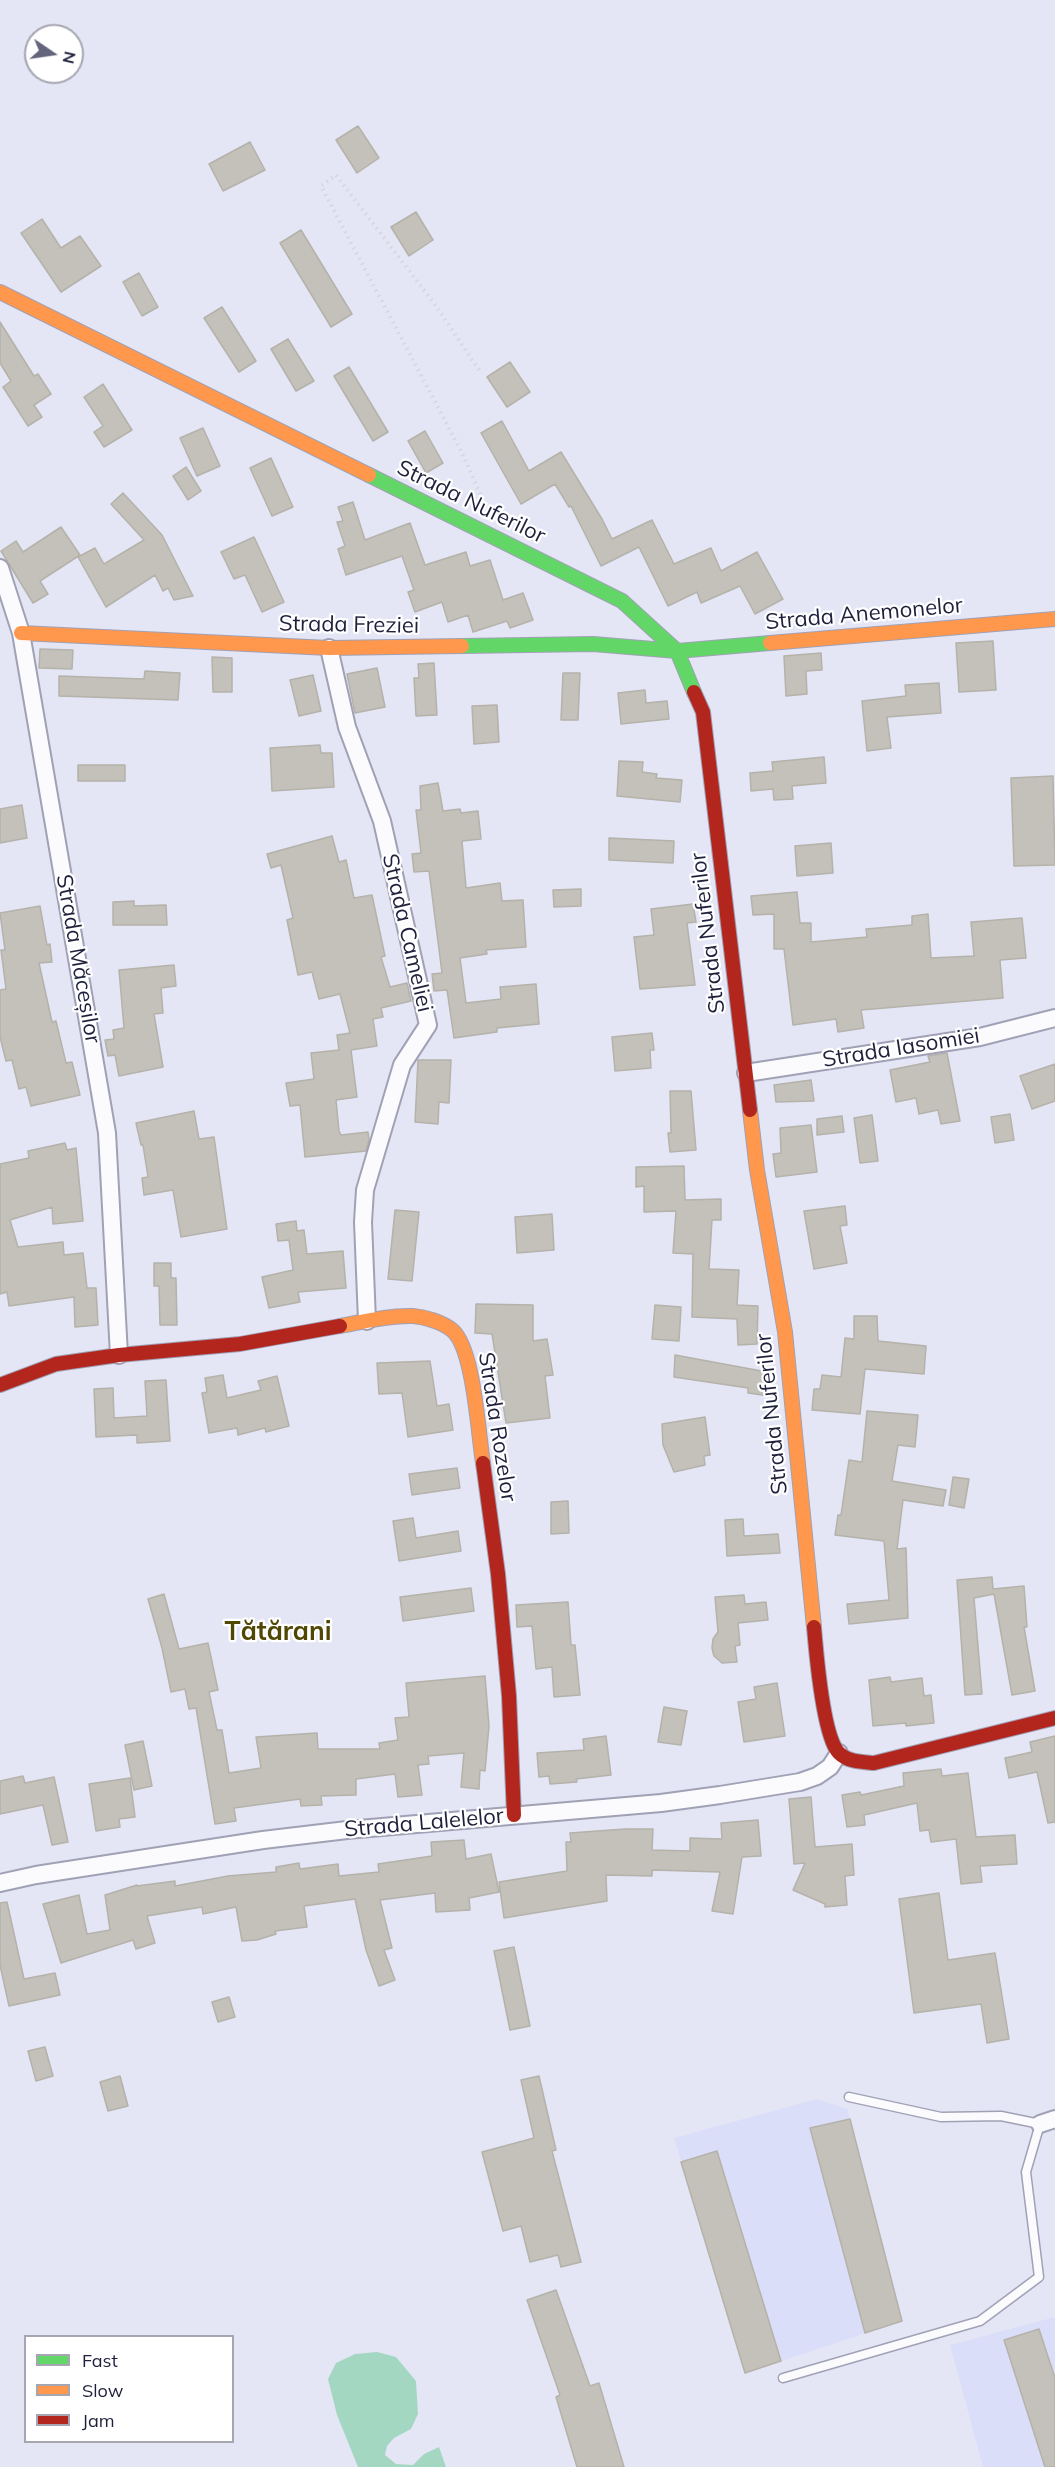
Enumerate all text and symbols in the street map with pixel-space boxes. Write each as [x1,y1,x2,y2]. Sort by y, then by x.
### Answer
north arrow [24,24,84,84]
text: N [58,49,81,66]
street label: Strada Nuferilor [392,455,550,549]
street label: Strada Anemonelor [764,592,964,636]
street label: Strada Freziei [279,611,419,639]
street label: Strada Cameliei [376,851,438,1015]
street label: Strada Nuferilor [685,851,731,1015]
street label: Strada Măceșilor [50,872,106,1046]
street label: Strada Iasomiei [821,1023,981,1073]
street label: Strada Nuferilor [750,1332,794,1496]
street label: Strada Rozelor [472,1350,522,1504]
district label: Tătărani [225,1616,331,1648]
street label: Strada Lalelelor [343,1803,505,1843]
legend [24,2335,234,2443]
text: Fast [82,2349,118,2372]
text: Slow [82,2379,123,2402]
text: Jam [82,2409,115,2432]

